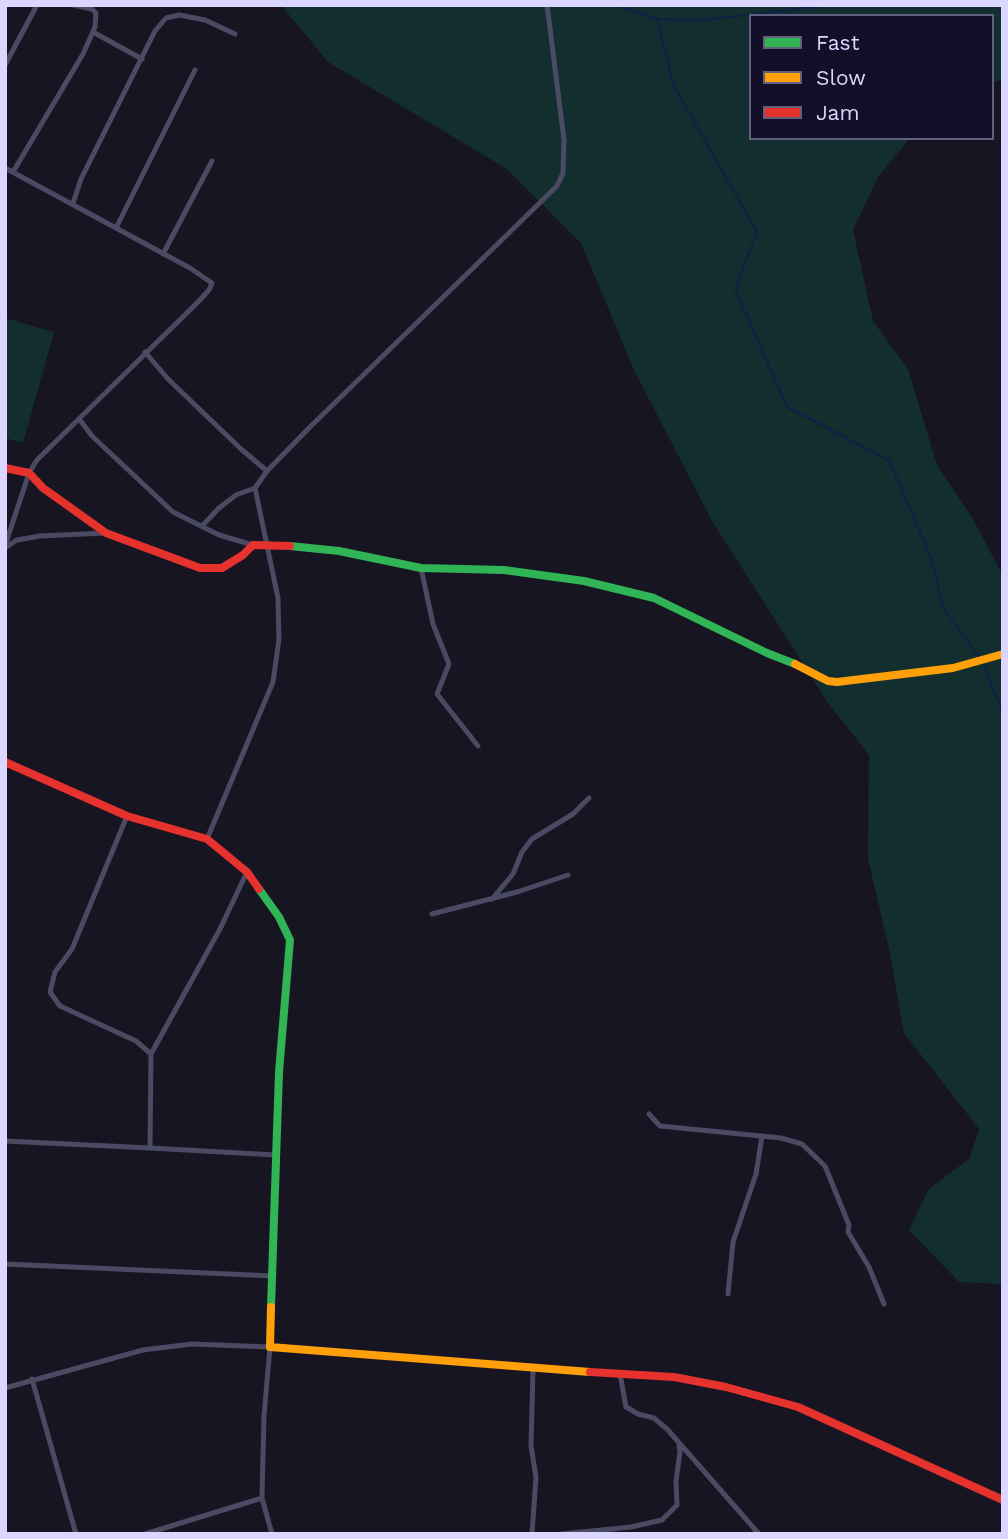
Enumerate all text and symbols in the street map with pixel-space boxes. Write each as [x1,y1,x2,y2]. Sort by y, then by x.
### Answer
legend [749,14,994,140]
text: Fast [816,30,860,55]
text: Slow [816,65,866,90]
text: Jam [816,100,859,125]

